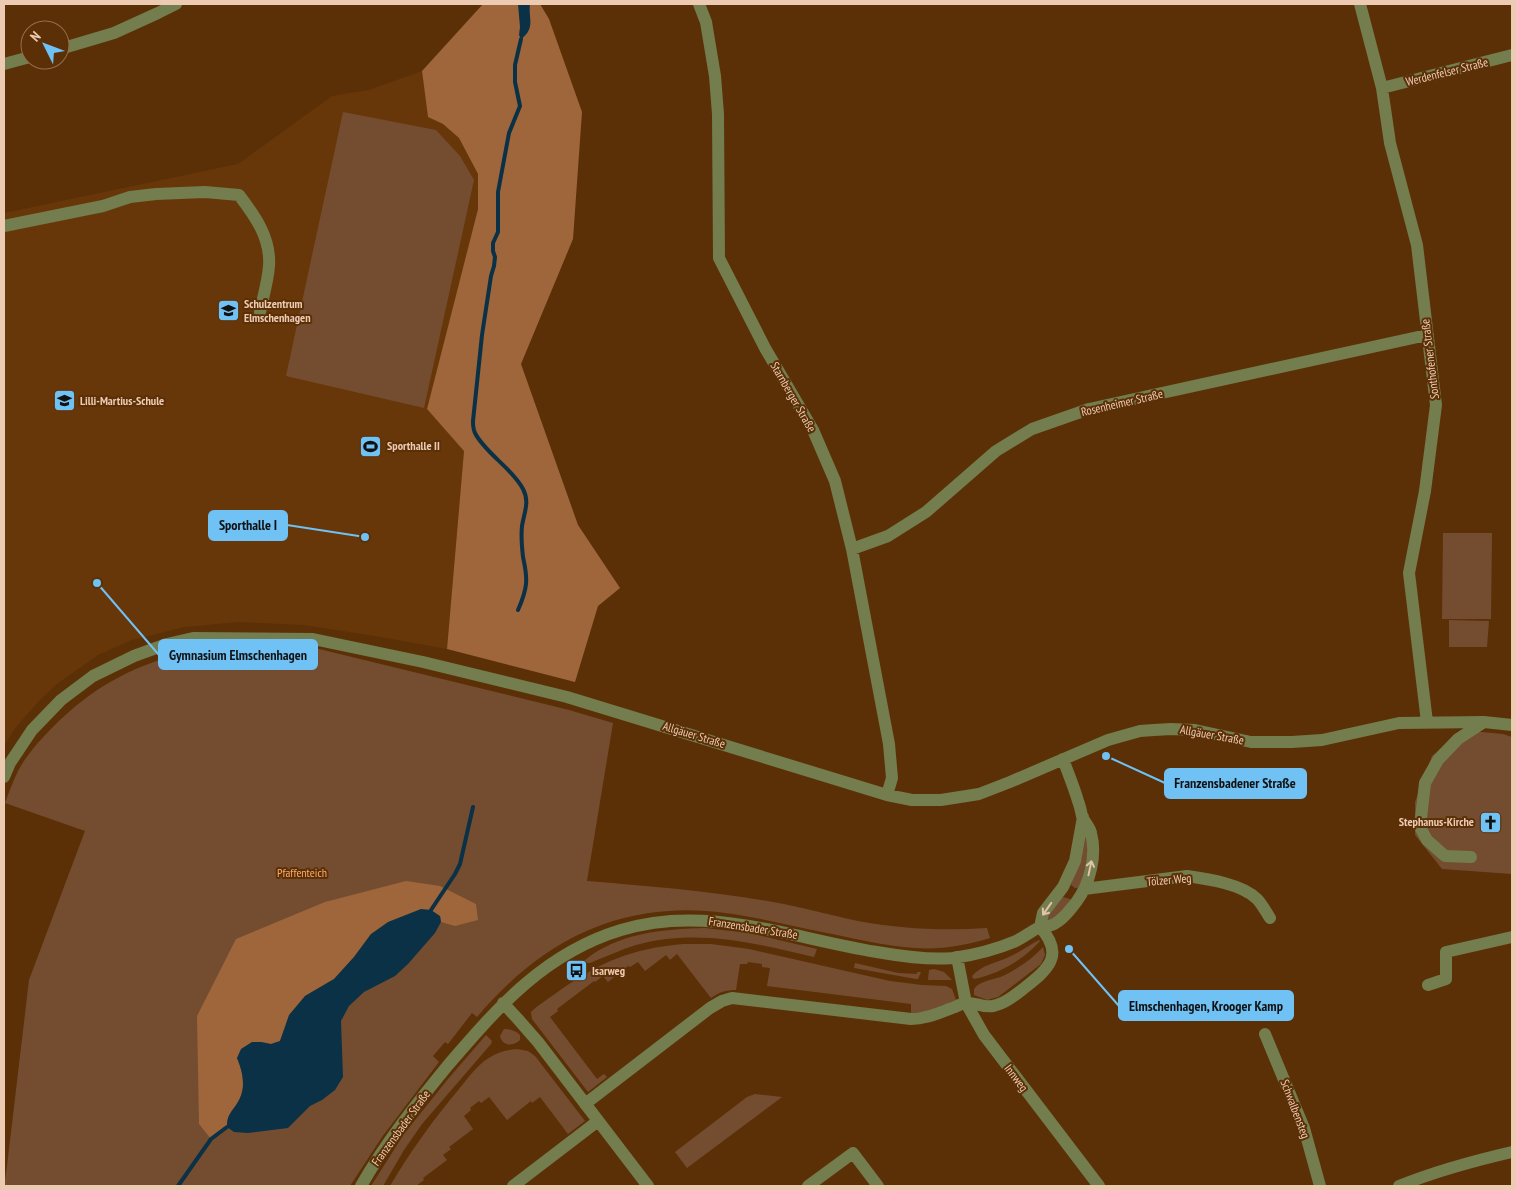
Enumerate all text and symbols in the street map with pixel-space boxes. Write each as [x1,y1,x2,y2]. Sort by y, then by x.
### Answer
north arrow [20,20,70,70]
text: N [26,27,45,45]
street label: Werdenfelser Straße [1404,54,1490,89]
place label: Schulzentrum Elmschenhagen [244,296,311,325]
school or university icon: Schulzentrum Elmschenhagen [216,299,240,323]
street label: Sonthofener Straße [1417,318,1442,400]
street label: Starnberger Straße [767,359,820,435]
street label: Rosenheimer Straße [1079,386,1164,419]
school or university icon: Lilli-Martius-Schule [52,389,76,413]
place label: Lilli-Martius-Schule [80,393,164,408]
sports icon: Sporthalle II [359,434,383,458]
place label: Sporthalle II [387,438,440,453]
callout: Sporthalle I [209,511,287,540]
text: Sporthalle I [219,516,277,534]
callout: Gymnasium Elmschenhagen [159,640,317,669]
text: Gymnasium Elmschenhagen [169,646,307,664]
street label: Allgäuer Straße [661,718,727,751]
street label: Allgäuer Straße [1179,722,1245,748]
callout: Franzensbadener Straße [1165,769,1306,798]
text: Franzensbadener Straße [1174,774,1296,792]
church icon: Stephanus-Kirche [1478,810,1502,834]
place label: Stephanus-Kirche [1399,814,1474,829]
one-way arrow [1086,860,1096,876]
park label: Pfaffenteich [277,865,327,880]
street label: Tölzer Weg [1146,870,1192,889]
one-way arrow [1042,902,1052,916]
street label: Franzensbader Straße [707,913,799,942]
bus stop icon: Isarweg [564,959,588,983]
place label: Isarweg [592,963,625,978]
callout: Elmschenhagen, Krooger Kamp [1119,991,1293,1020]
text: Elmschenhagen, Krooger Kamp [1129,997,1283,1015]
street label: Innweg [1001,1061,1032,1094]
street label: Schwalbensteg [1277,1077,1314,1141]
street label: Franzensbader Straße [368,1087,433,1169]

